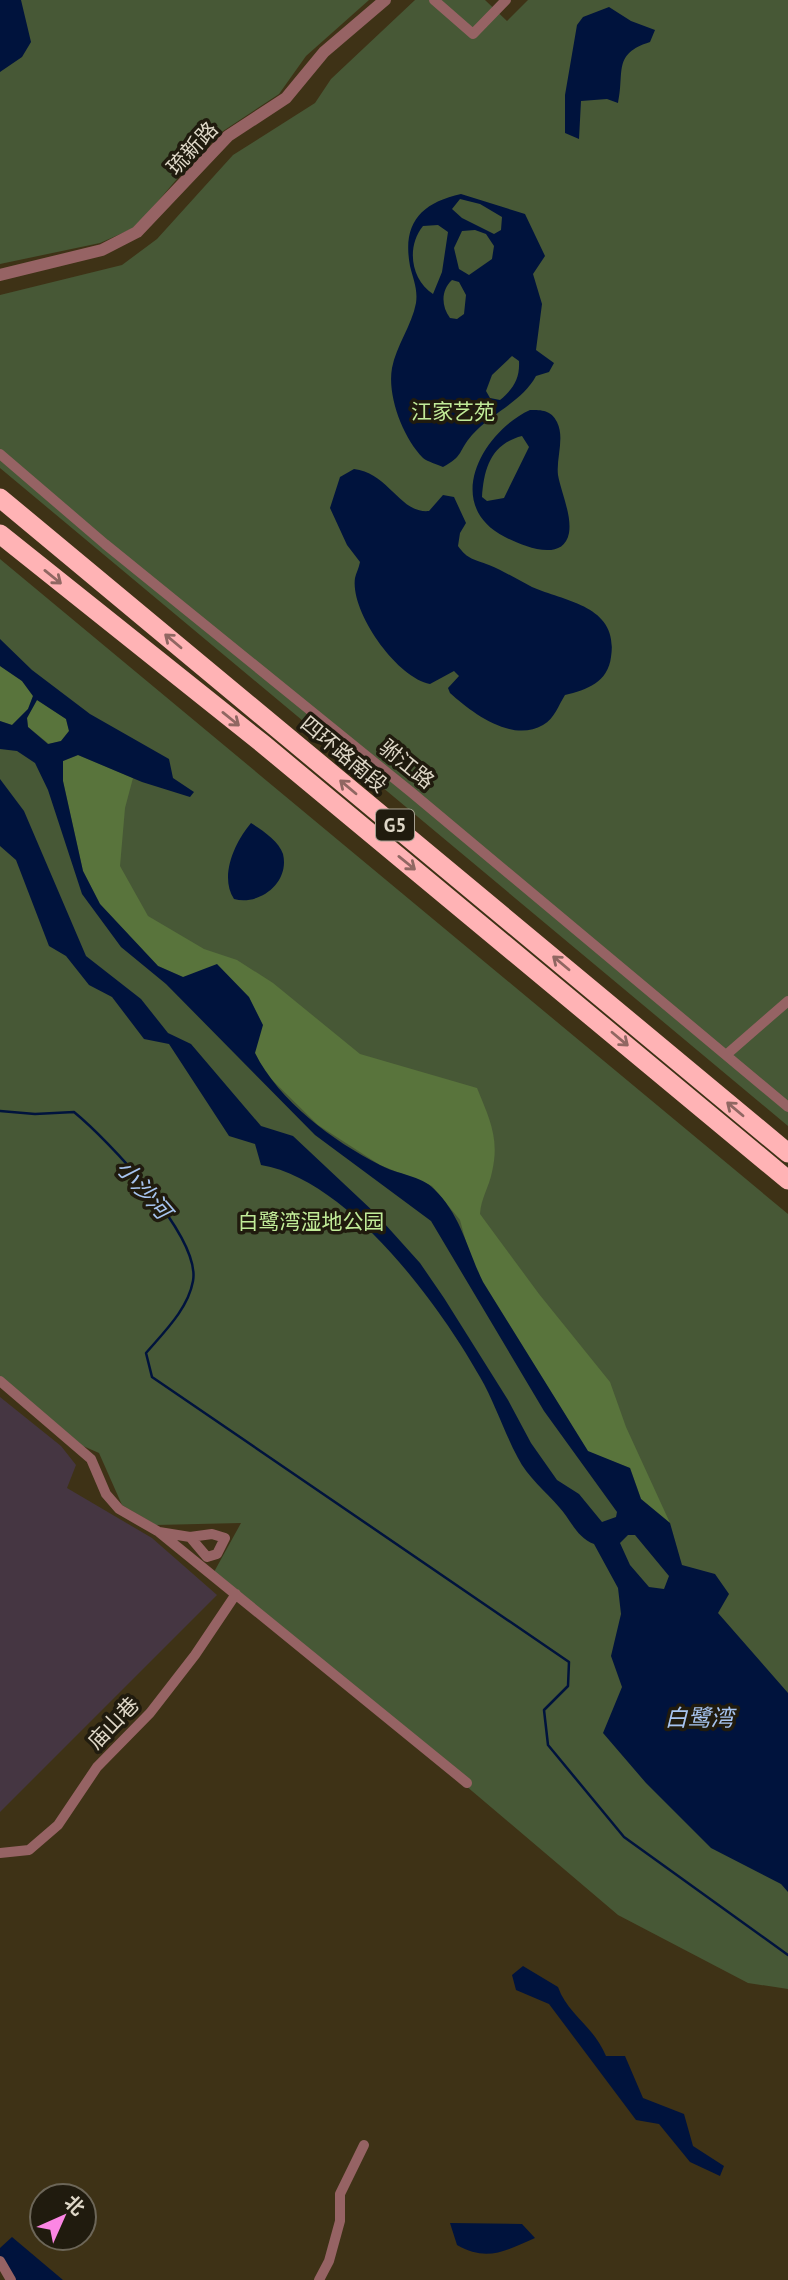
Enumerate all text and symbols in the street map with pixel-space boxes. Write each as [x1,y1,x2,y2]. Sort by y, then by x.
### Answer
street label: 琉新路 [161,116,223,180]
park label: 江家艺苑 [411,398,495,425]
one-way arrow [44,569,62,584]
one-way arrow [165,634,183,649]
street label: 四环路南段 [295,710,393,798]
one-way arrow [222,711,240,726]
street label: 驸江路 [374,734,440,794]
one-way arrow [340,779,358,794]
road number: G5 [376,810,414,840]
one-way arrow [398,855,416,870]
one-way arrow [552,956,570,971]
one-way arrow [611,1031,629,1047]
one-way arrow [727,1102,745,1117]
water label: 小沙河 [110,1153,180,1228]
park label: 白鹭湾湿地公园 [238,1208,385,1235]
street label: 庙山巷 [81,1691,145,1755]
water label: 白鹭湾 [665,1703,738,1732]
north arrow [28,2182,98,2252]
text: 北 [60,2190,90,2220]

